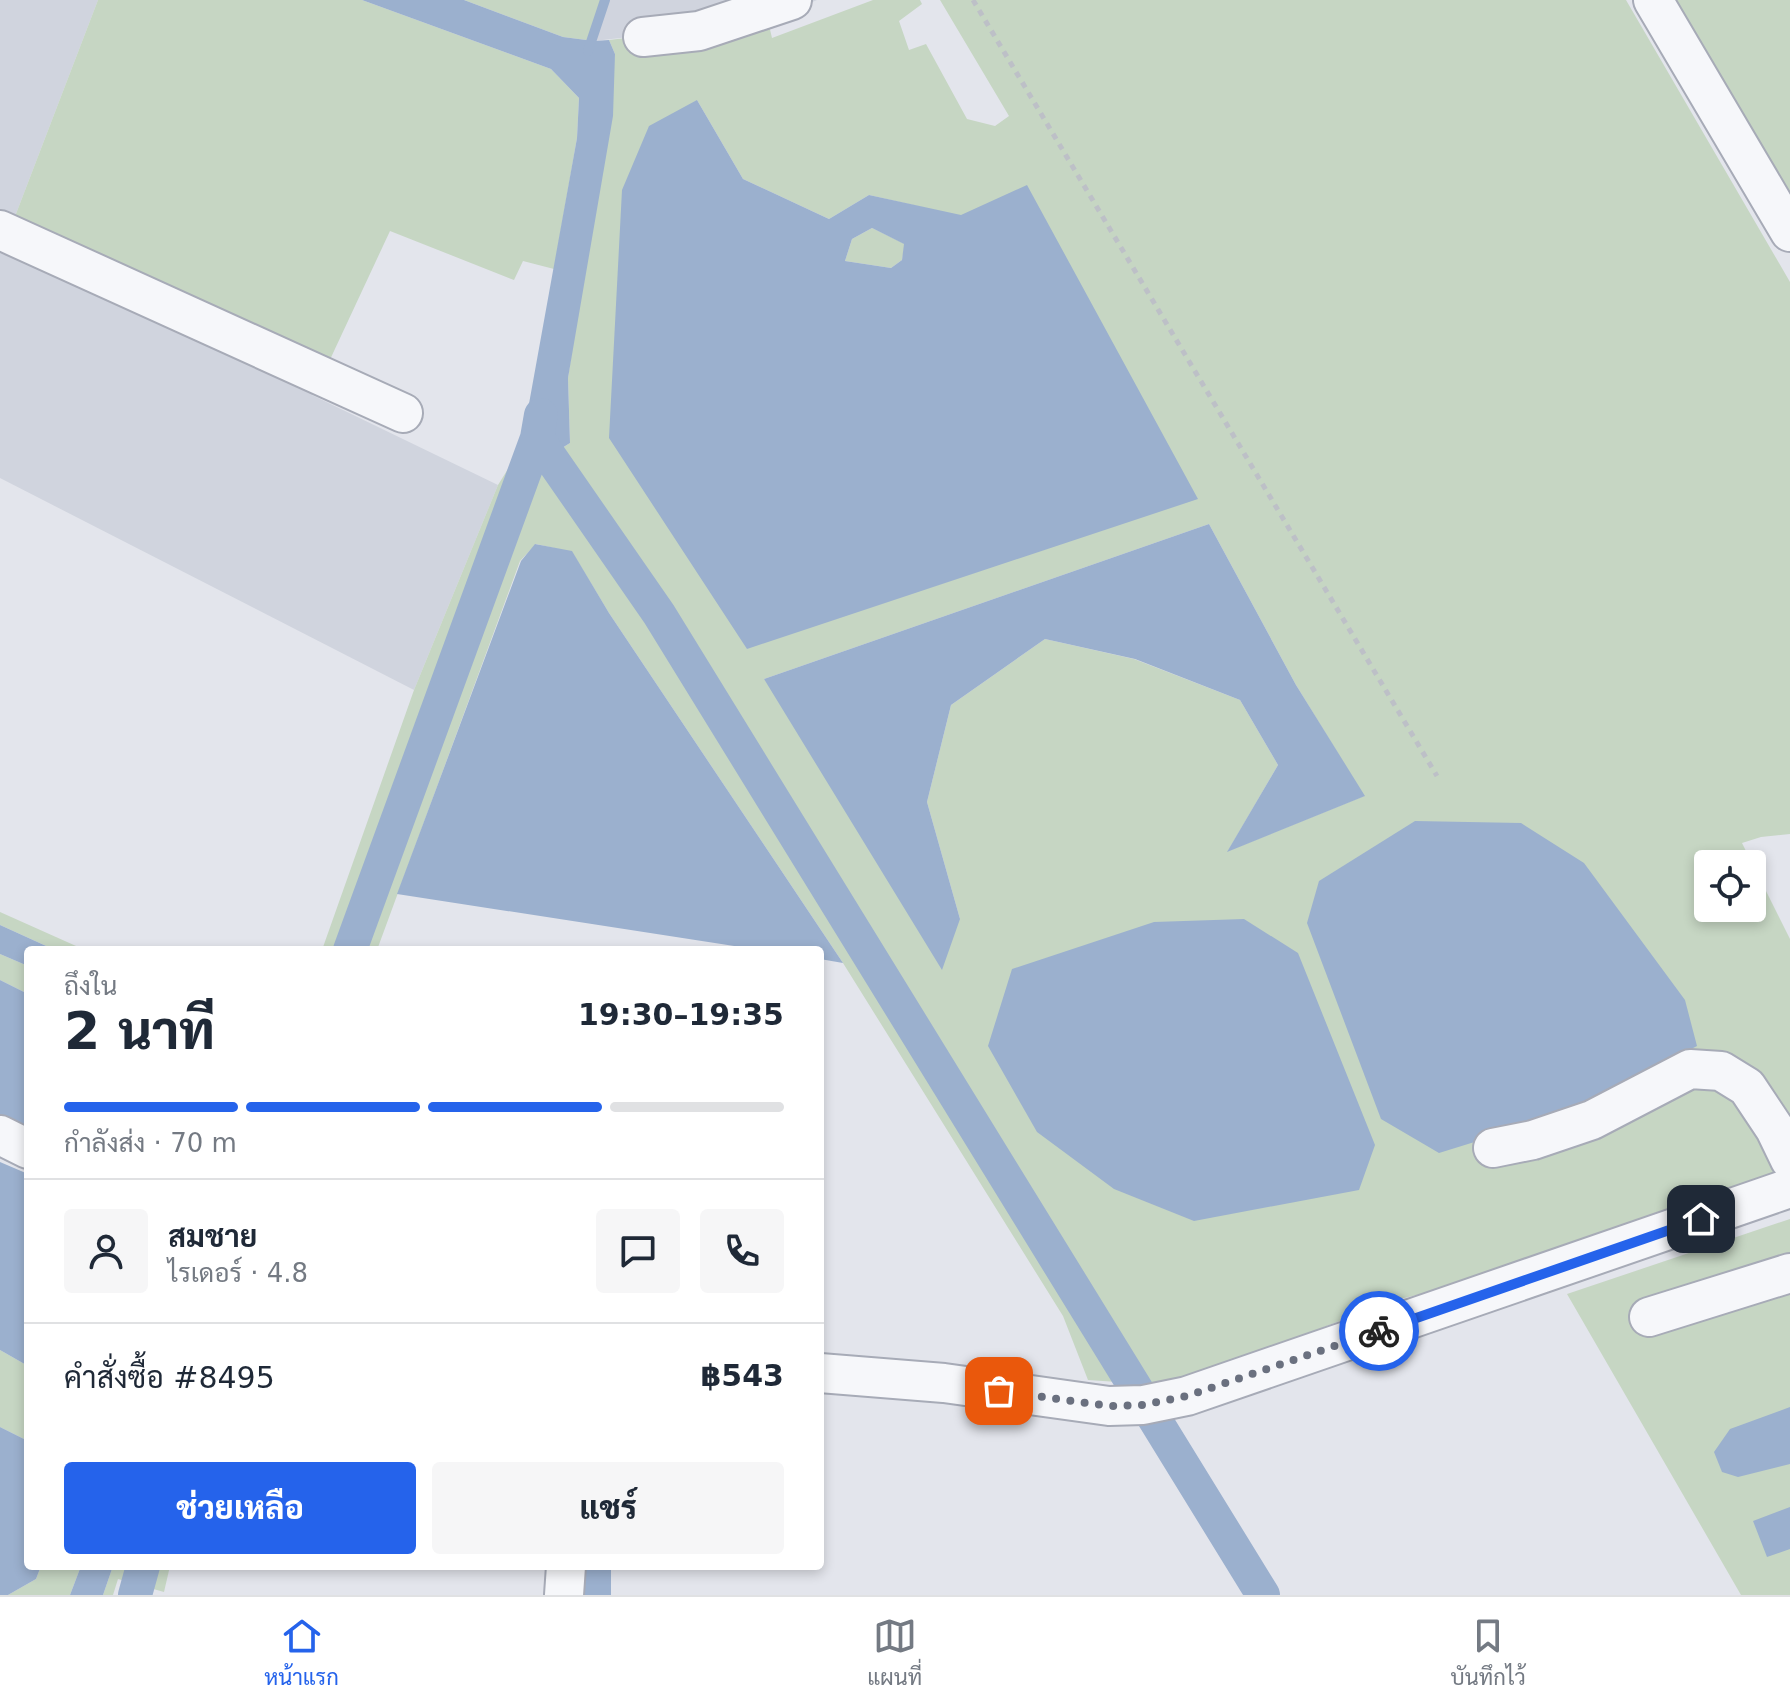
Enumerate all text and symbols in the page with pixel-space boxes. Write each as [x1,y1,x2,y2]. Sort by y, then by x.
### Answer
map controls [1694,850,1766,922]
button: locate [1694,850,1766,922]
text: ถึงใน [64,971,117,1001]
text: 19:30–19:35 [578,997,784,1032]
text: 2 นาที [64,1001,215,1061]
text: กำลังส่ง · 70 m [64,1128,237,1158]
pin [1667,1185,1735,1253]
icon: home [1679,1197,1723,1241]
button: person [64,1209,148,1293]
button: chat [596,1209,680,1293]
button: phone [700,1209,784,1293]
text: สมชาย [168,1219,257,1254]
text: ไรเดอร์ · 4.8 [168,1258,308,1288]
courier [1339,1291,1419,1371]
icon: bike [1357,1309,1401,1353]
pin [965,1357,1033,1425]
text: ฿543 [701,1358,784,1393]
text: คำสั่งซื้อ #8495 [64,1360,275,1395]
icon: bag [977,1369,1021,1413]
button: ช่วยเหลือ [64,1462,416,1554]
button: แชร์ [432,1462,784,1554]
tab: หน้าแรก [264,1614,339,1690]
tab: แผนที่ [867,1614,922,1690]
tab: บันทึกไว้ [1451,1614,1526,1690]

